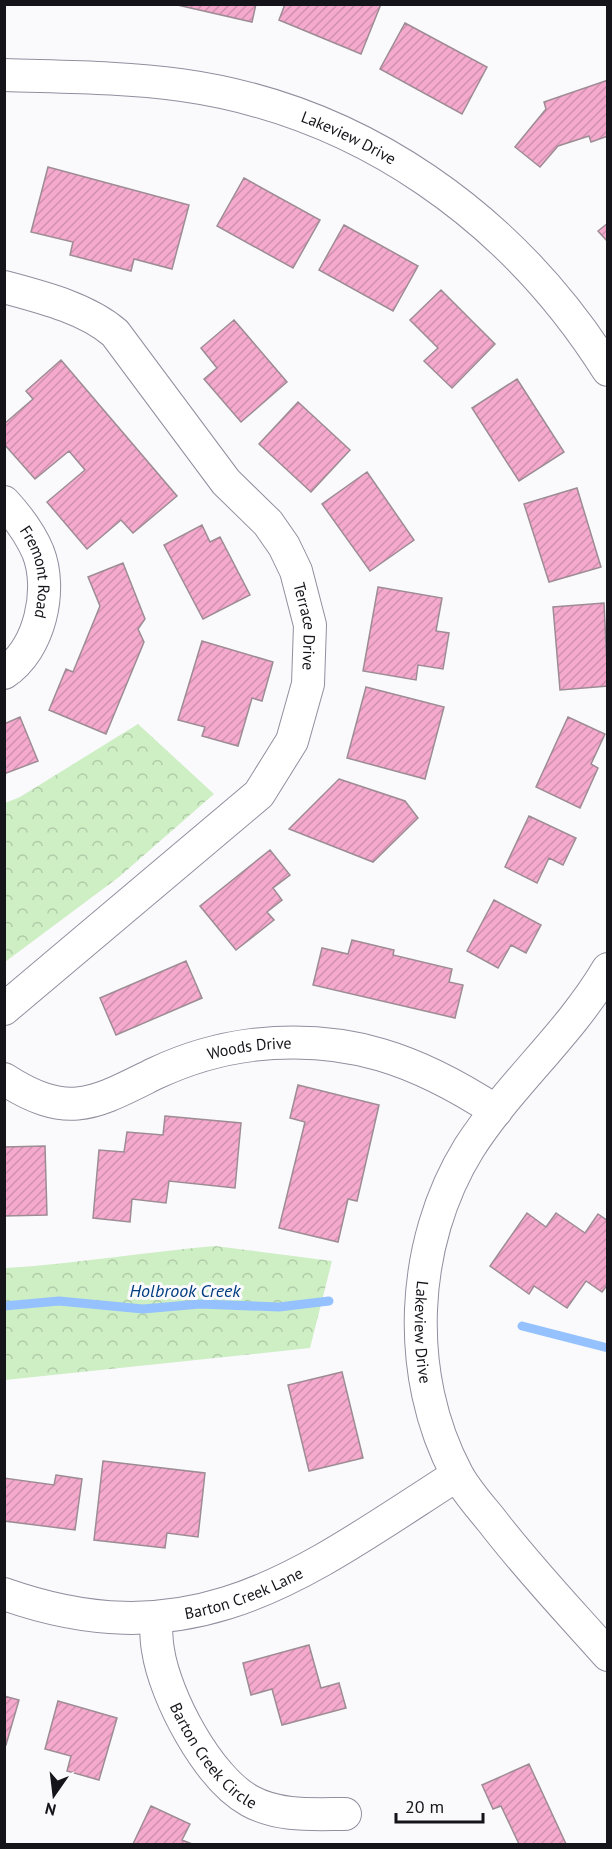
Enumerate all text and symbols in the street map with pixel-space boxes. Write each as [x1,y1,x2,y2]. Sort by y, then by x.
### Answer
street label: Lakeview Drive [299,106,400,169]
street label: Fremont Road [16,521,54,620]
street label: Terrace Drive [289,580,320,671]
street label: Woods Drive [205,1032,292,1064]
water label: Holbrook Creek [130,1279,241,1302]
street label: Lakeview Drive [411,1280,436,1385]
street label: Barton Creek Lane [183,1562,306,1623]
street label: Barton Creek Circle [166,1699,260,1813]
north arrow [24,1765,84,1825]
scale bar [396,1786,483,1824]
text: 20 m [405,1795,444,1818]
text: N [43,1799,58,1821]

